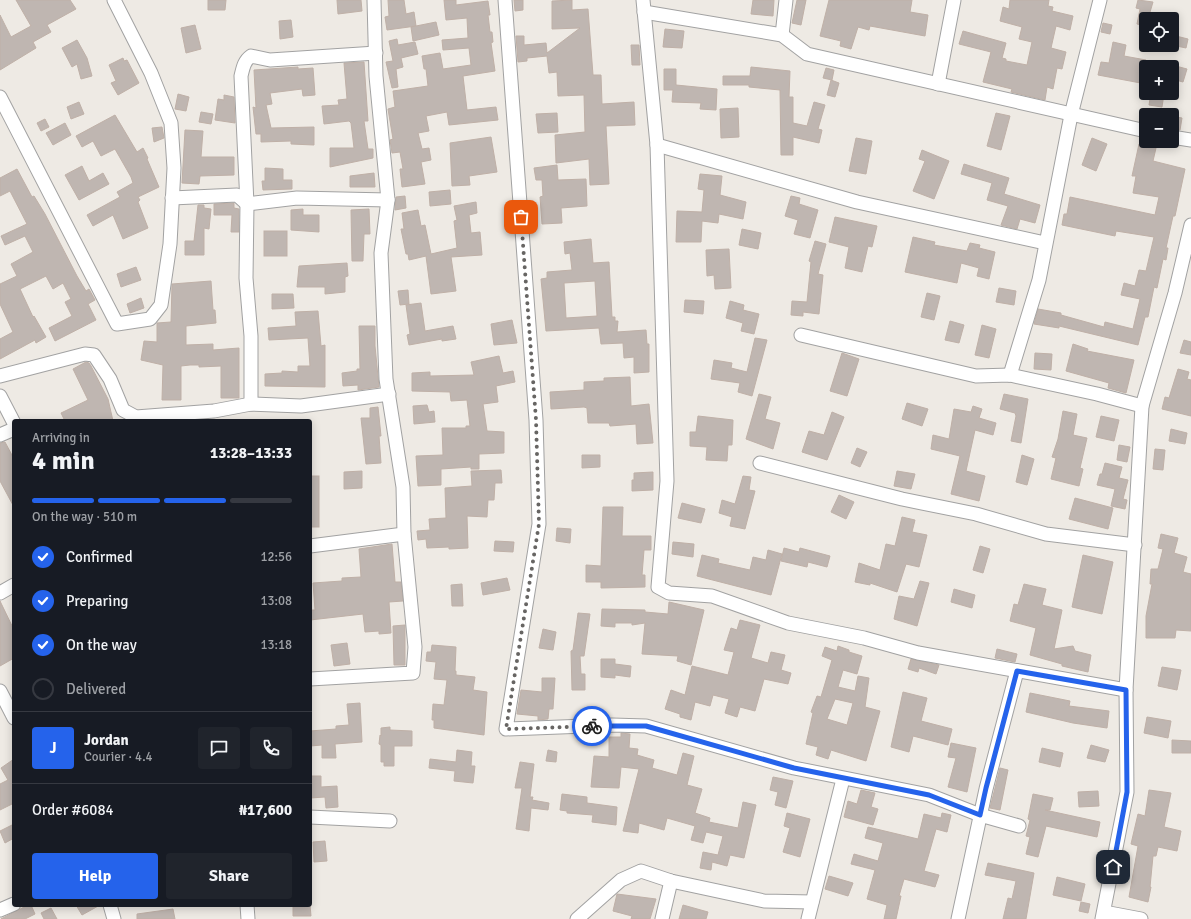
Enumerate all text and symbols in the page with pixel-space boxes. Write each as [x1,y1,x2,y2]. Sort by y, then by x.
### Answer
map controls [1139,12,1179,148]
button: locate [1139,12,1179,52]
button: + [1139,60,1179,100]
button: − [1139,108,1179,148]
pin [504,200,538,234]
icon: bag [510,206,532,228]
text: Arriving in [32,430,90,446]
text: 13:28–13:33 [210,444,292,462]
text: 4 min [32,445,95,477]
text: On the way · 510 m [32,509,137,525]
icon: check [32,546,54,568]
text: Confirmed [66,548,133,566]
text: 12:56 [260,549,292,565]
icon: check [32,590,54,612]
text: Preparing [66,592,129,610]
text: 13:08 [260,593,292,609]
icon: check [32,634,54,656]
text: On the way [66,636,137,654]
text: 13:18 [260,637,292,653]
text: Delivered [66,680,126,698]
courier [572,706,612,746]
icon: bike [581,715,603,737]
button: chat [198,727,240,769]
button: phone [250,727,292,769]
text: Jordan [84,731,129,749]
text: J [49,739,57,757]
text: Courier · 4.4 [84,749,153,765]
text: Order #6084 [32,801,114,819]
text: ₦17,600 [239,801,292,819]
pin [1096,850,1130,884]
button: Help [32,853,158,899]
button: Share [166,853,292,899]
icon: home [1102,856,1124,878]

